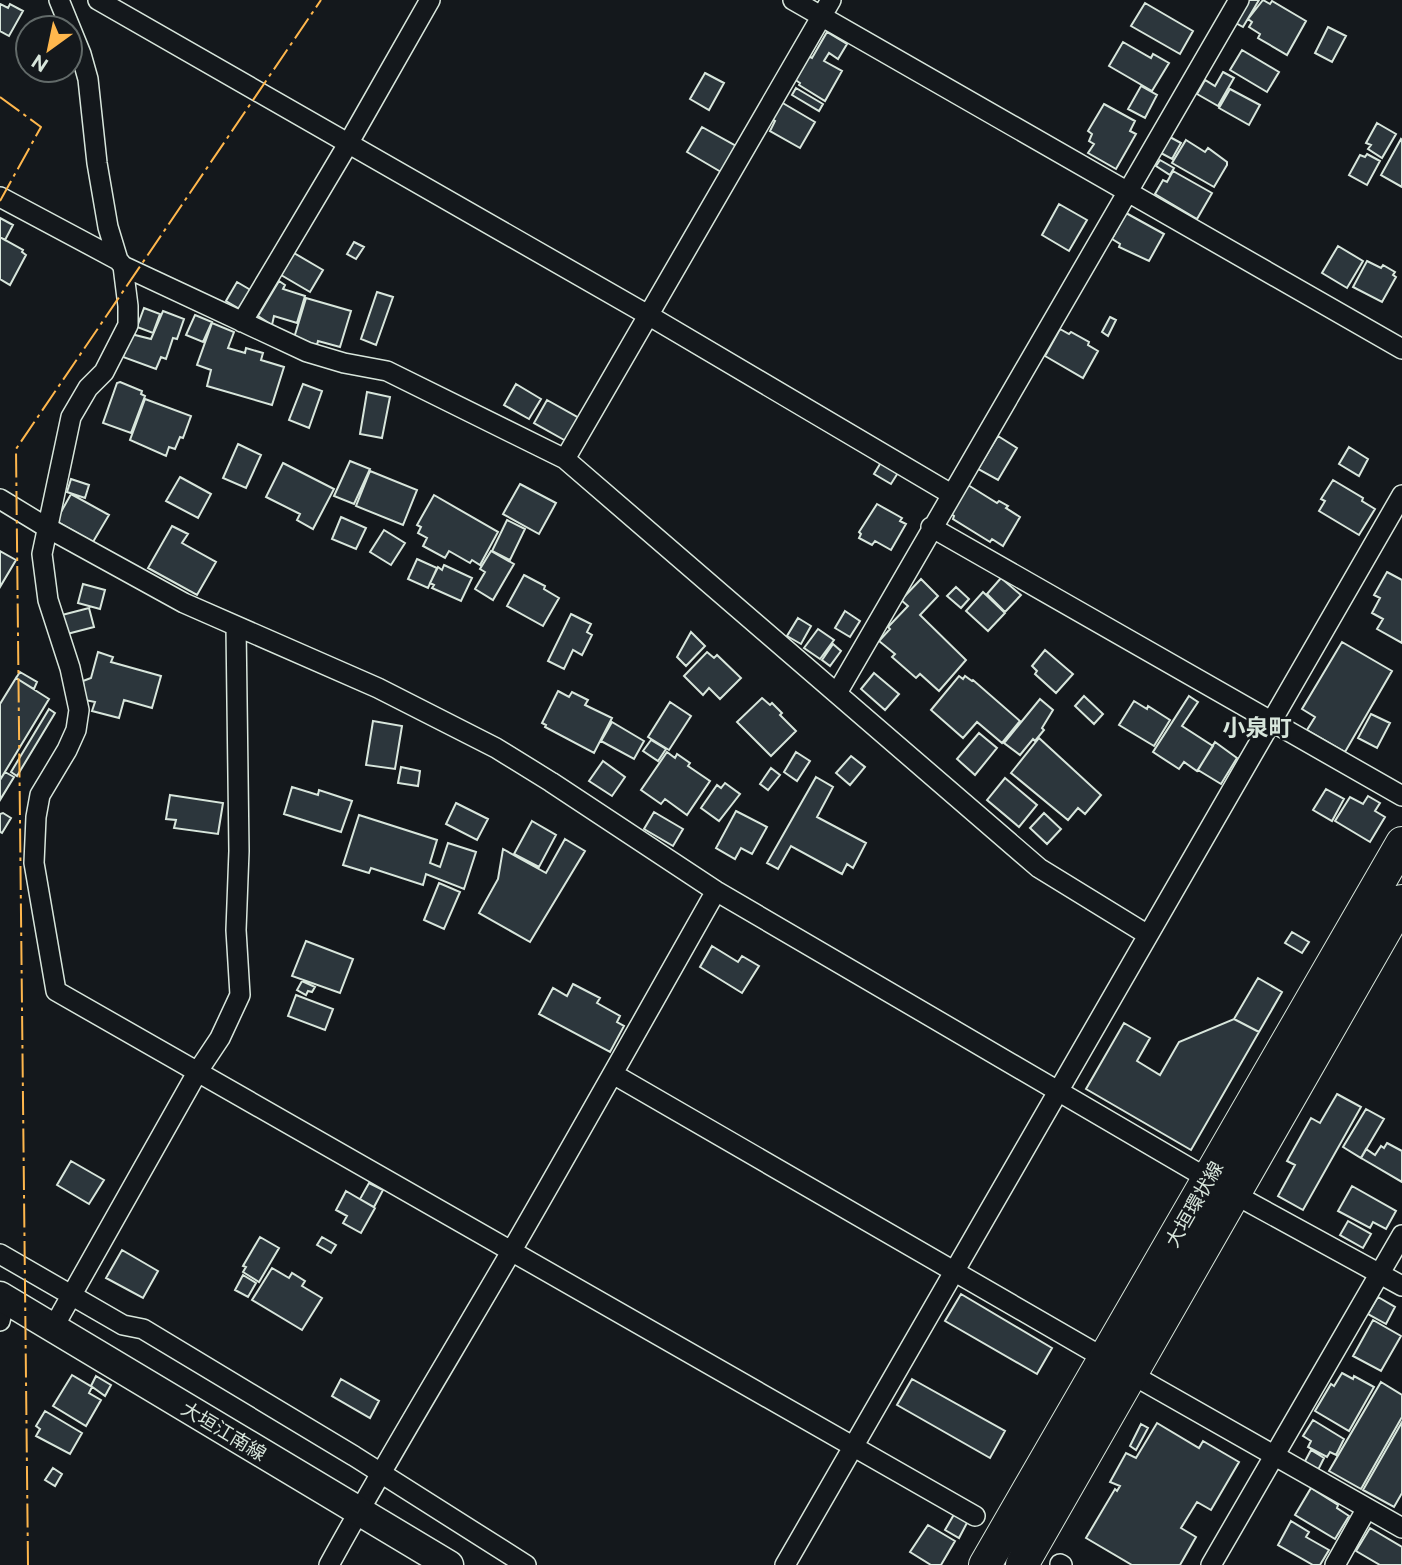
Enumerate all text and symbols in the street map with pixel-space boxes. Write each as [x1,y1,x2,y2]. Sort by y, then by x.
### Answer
north arrow [14,14,84,84]
text: N [28,50,52,77]
district label: 小泉町 [1223,714,1292,741]
street label: 大垣環状線 [1161,1157,1227,1251]
street label: 大垣江南線 [178,1397,270,1465]

